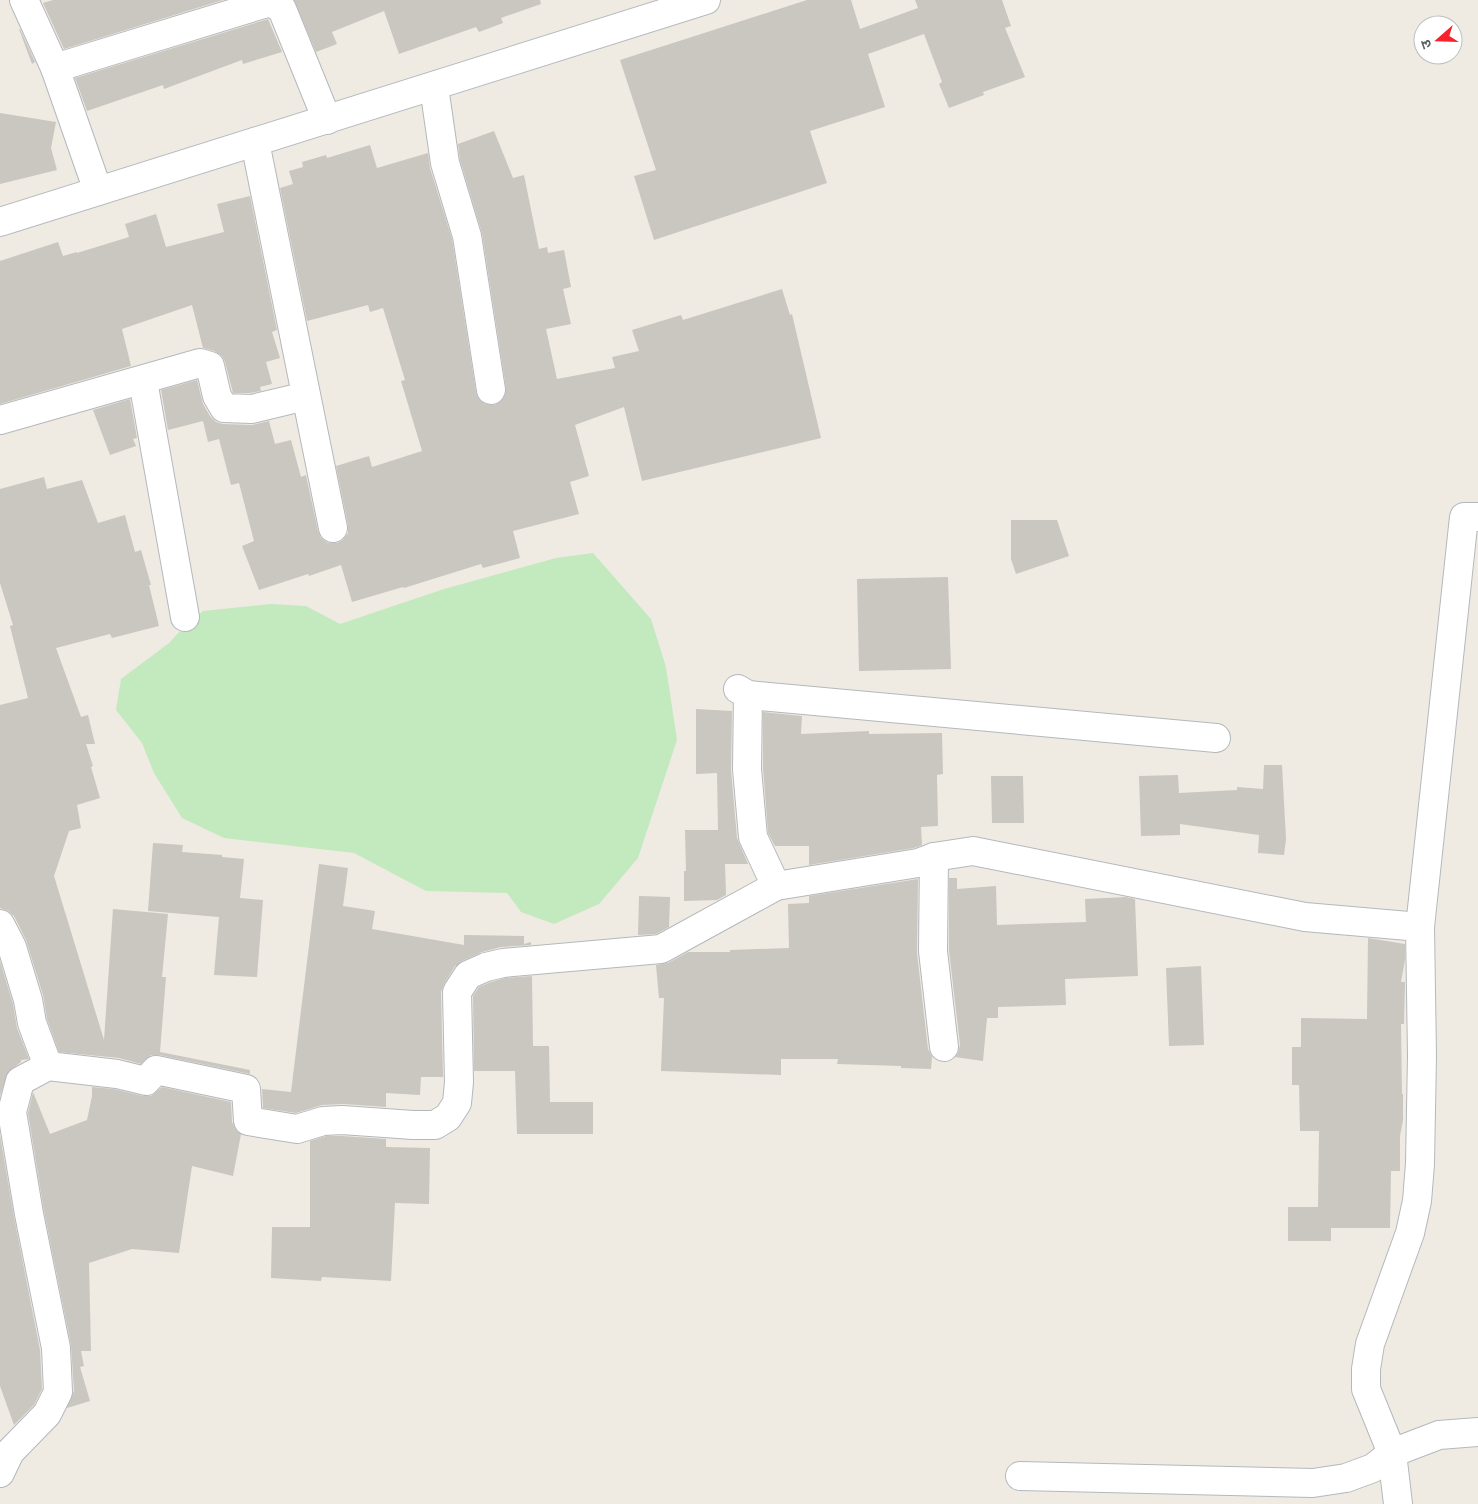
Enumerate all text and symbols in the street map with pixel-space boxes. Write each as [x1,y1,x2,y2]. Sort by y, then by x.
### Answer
north arrow [1413,15,1463,65]
text: उ [1416,37,1436,51]

